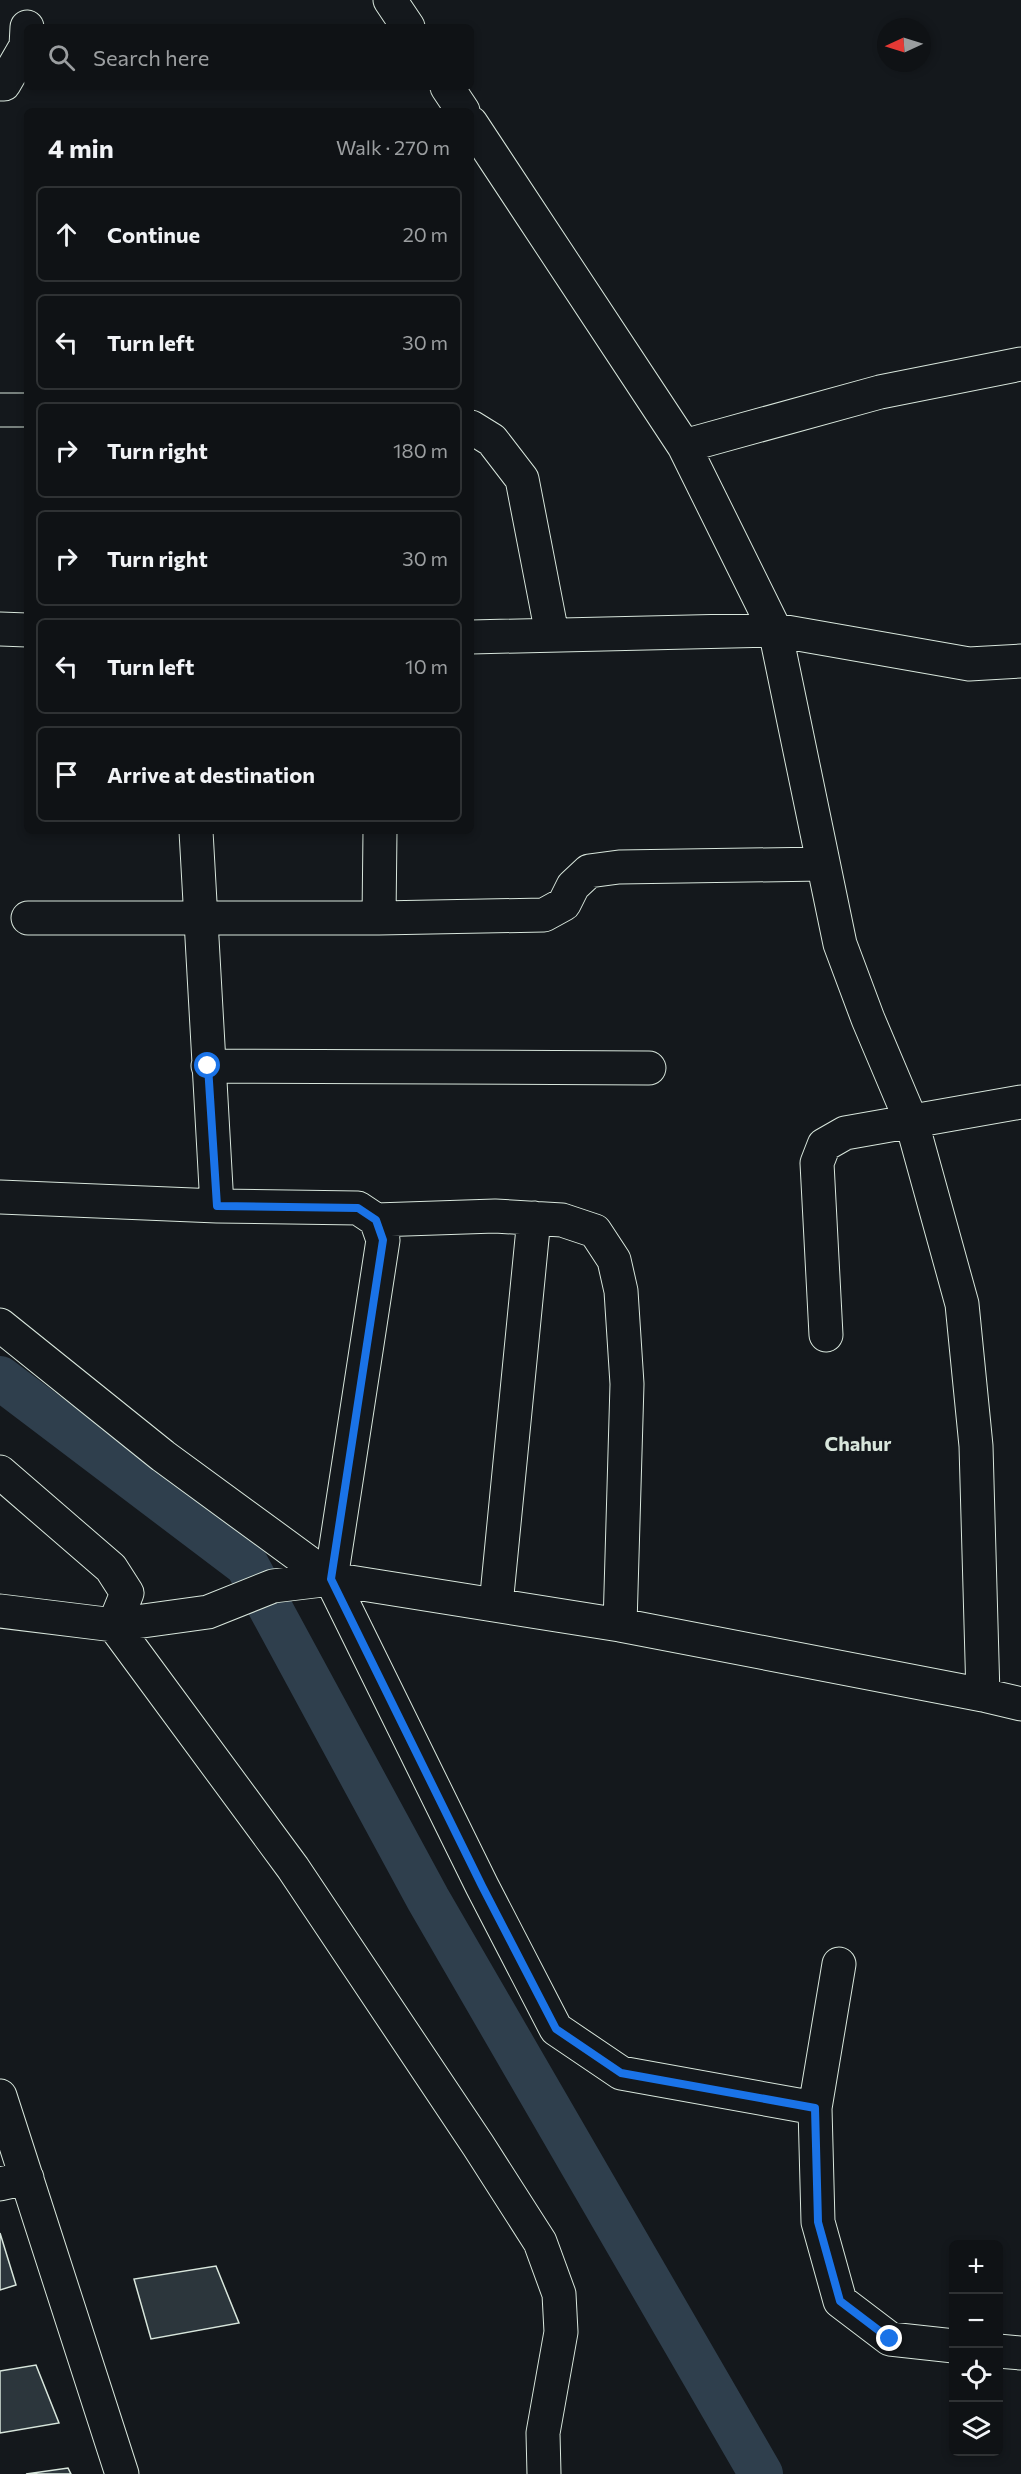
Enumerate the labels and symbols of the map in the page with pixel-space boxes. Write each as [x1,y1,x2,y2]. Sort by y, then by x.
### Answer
north arrow [877,18,931,72]
route start [194,1052,220,1078]
district label: Chahur [824,1431,892,1455]
route end [876,2325,902,2351]

